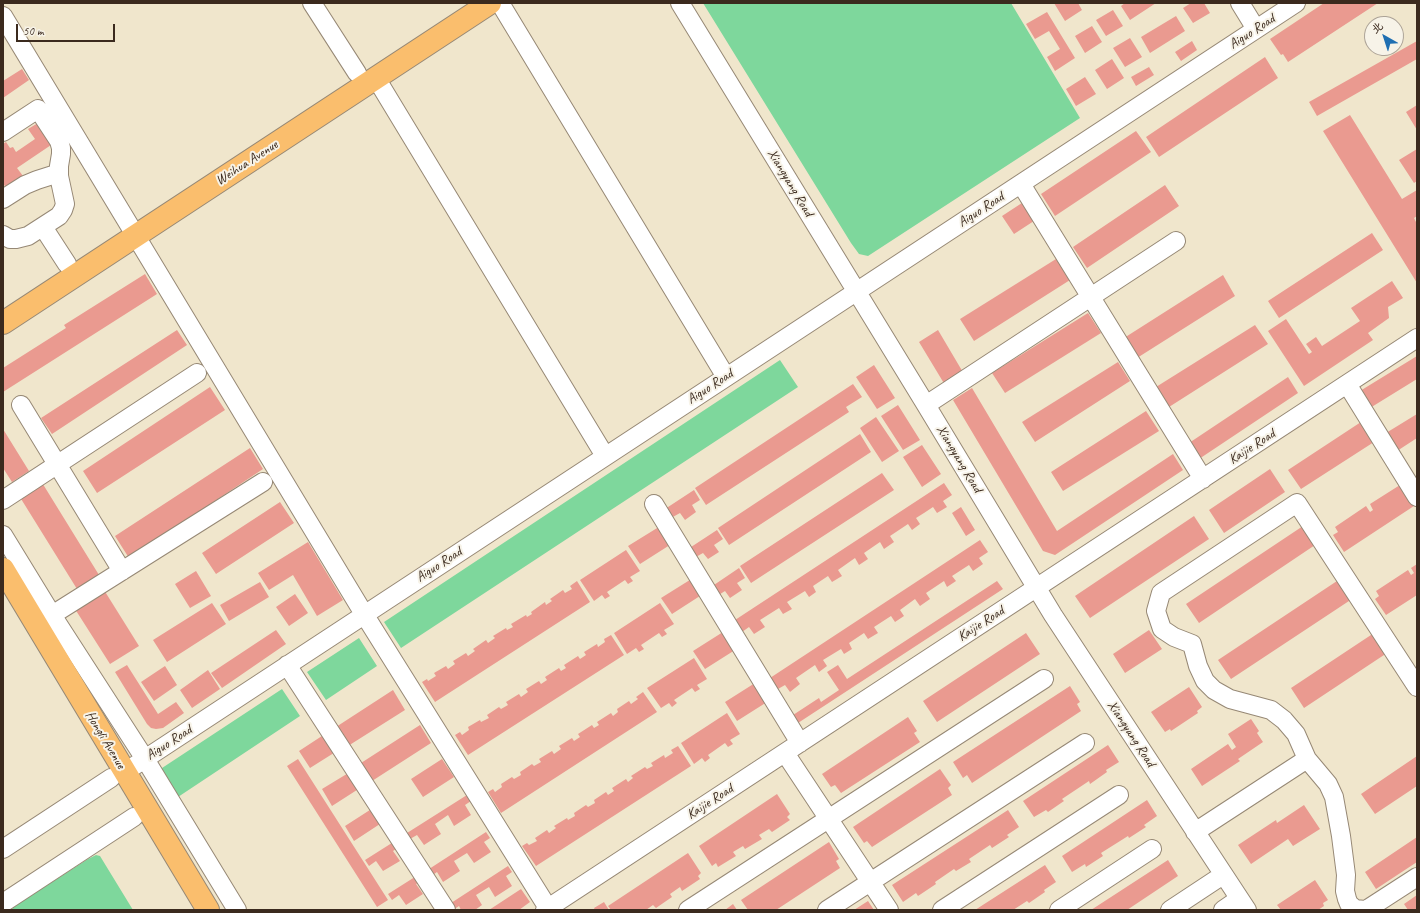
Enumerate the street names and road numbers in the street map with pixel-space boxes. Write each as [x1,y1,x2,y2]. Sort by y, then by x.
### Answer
street label: Aiguo Road [1226,11,1278,53]
street label: Weihua Avenue [213,137,281,189]
street label: Xiangyang Road [763,146,817,220]
street label: Aiguo Road [955,189,1007,231]
street label: Aiguo Road [684,366,736,408]
street label: Xiangyang Road [932,422,986,496]
street label: Kaijie Road [1226,426,1278,468]
street label: Aiguo Road [413,544,465,586]
street label: Kaijie Road [955,603,1007,645]
street label: Xiangyang Road [1103,698,1159,770]
street label: Hongli Avenue [81,708,129,772]
street label: Aiguo Road [143,722,195,764]
street label: Kaijie Road [684,781,736,823]

